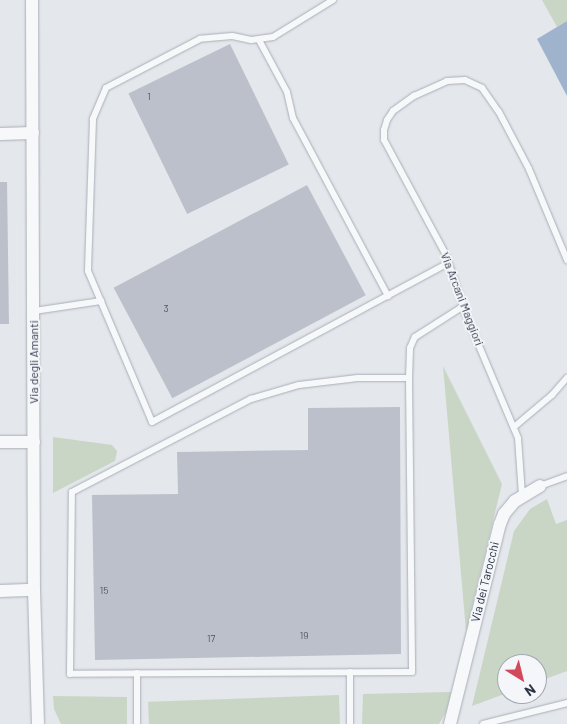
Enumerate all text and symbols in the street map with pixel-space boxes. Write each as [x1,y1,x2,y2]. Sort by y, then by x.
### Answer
house number: 1 [147,91,151,103]
street label: Via Arcani Maggiori [438,250,486,348]
house number: 3 [163,303,169,315]
street label: Via degli Amanti [27,320,41,404]
street label: Via dei Tarocchi [468,540,502,624]
house number: 15 [100,585,108,597]
house number: 19 [300,630,308,642]
house number: 17 [207,633,215,645]
north arrow [497,654,547,704]
text: N [522,681,539,700]

